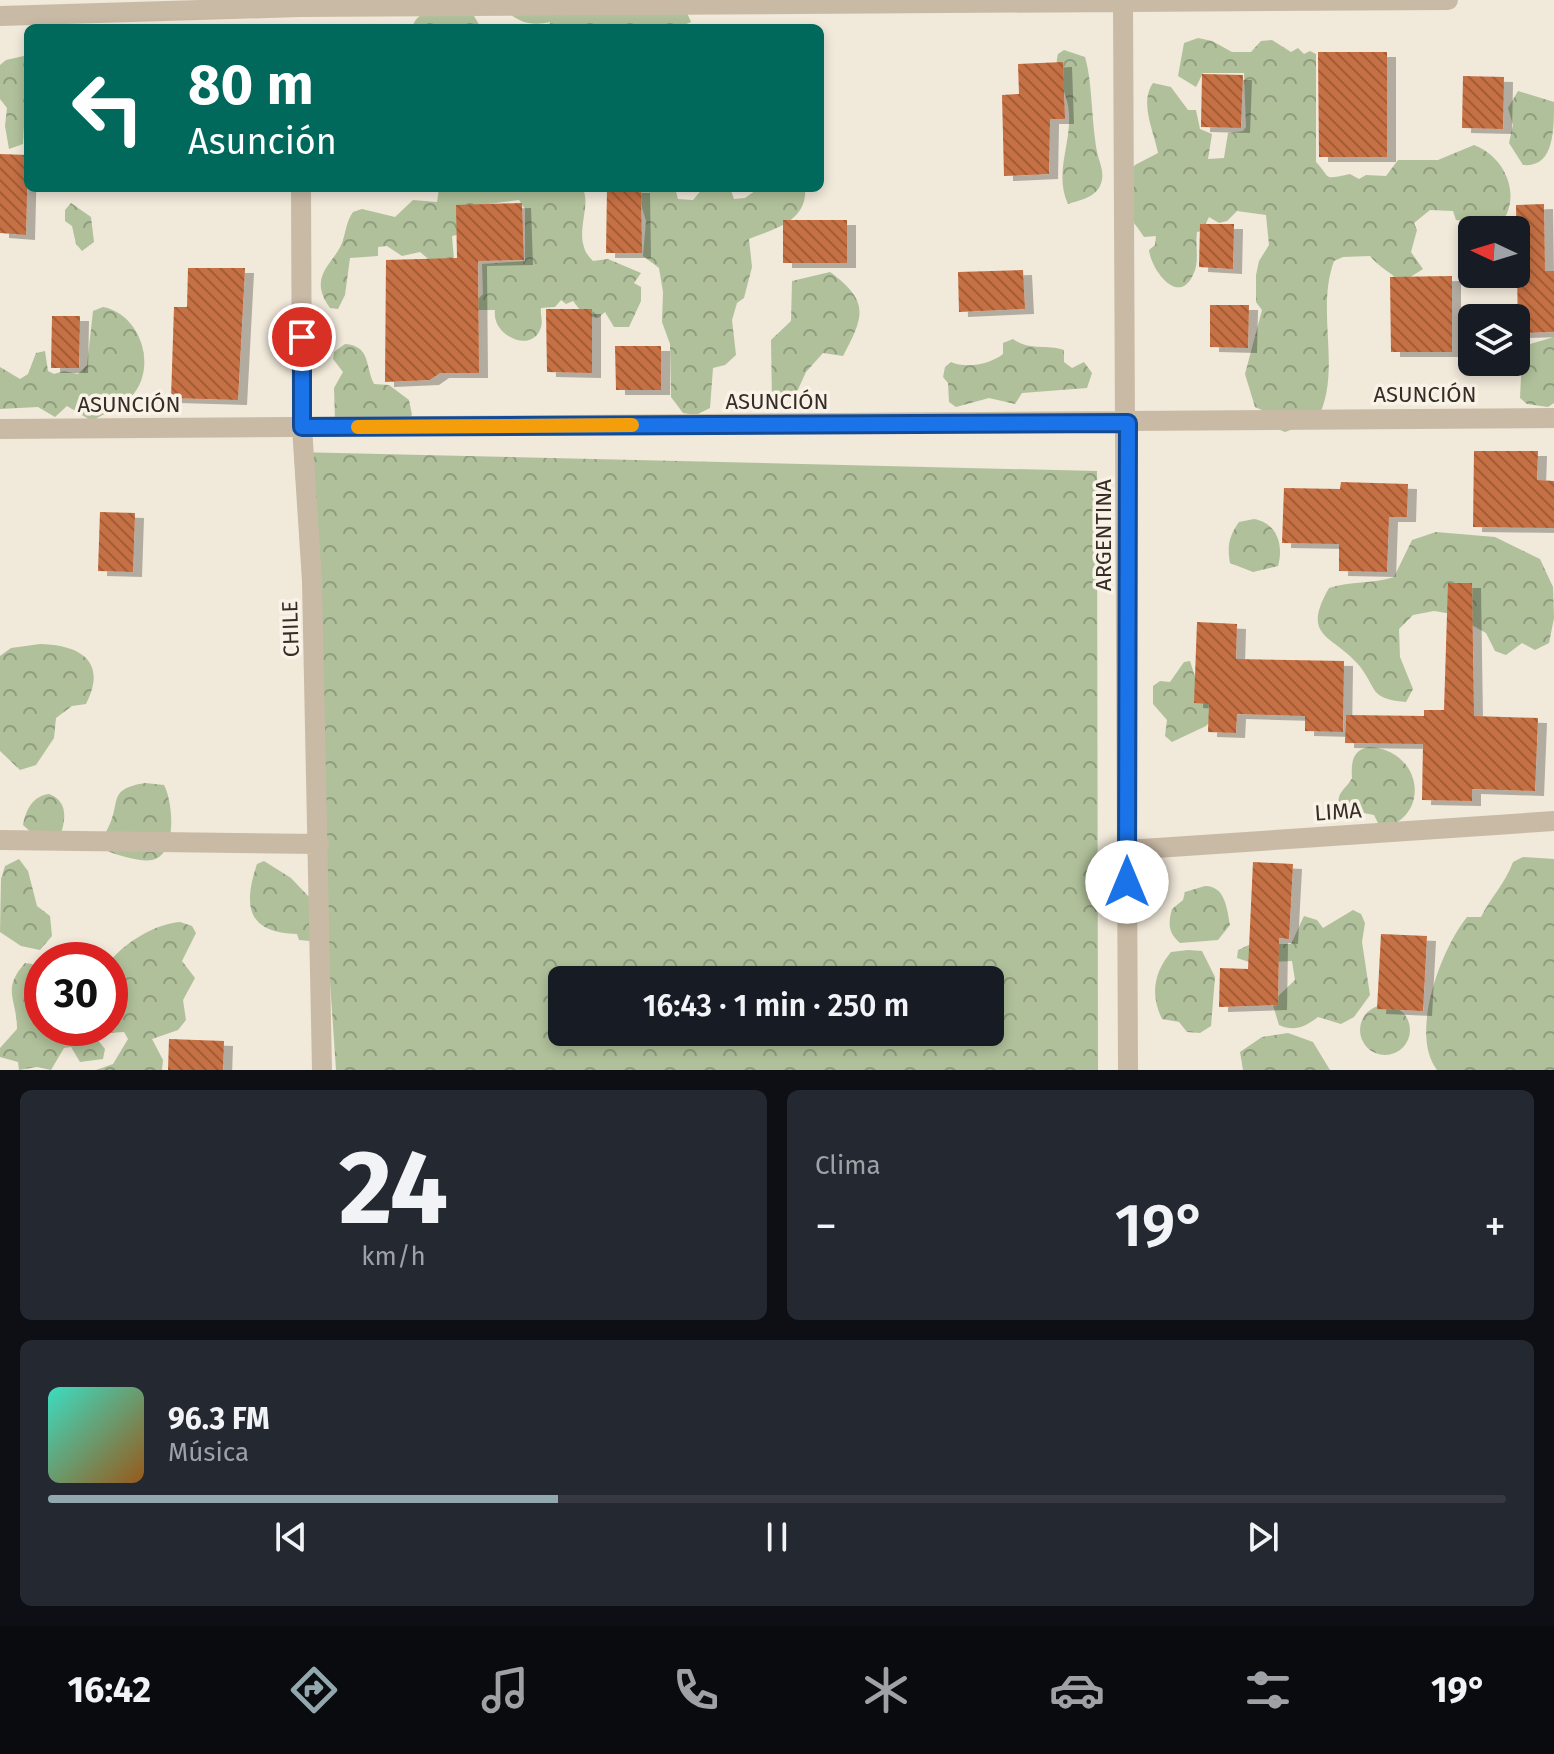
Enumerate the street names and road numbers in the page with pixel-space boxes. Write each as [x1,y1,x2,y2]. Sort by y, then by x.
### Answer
street label: ASUNCIÓN [1373,381,1477,408]
street label: ASUNCIÓN [725,388,829,415]
street label: ASUNCIÓN [77,391,181,418]
street label: ARGENTINA [1090,479,1117,591]
street label: CHILE [276,600,305,658]
street label: LIMA [1314,796,1363,827]

